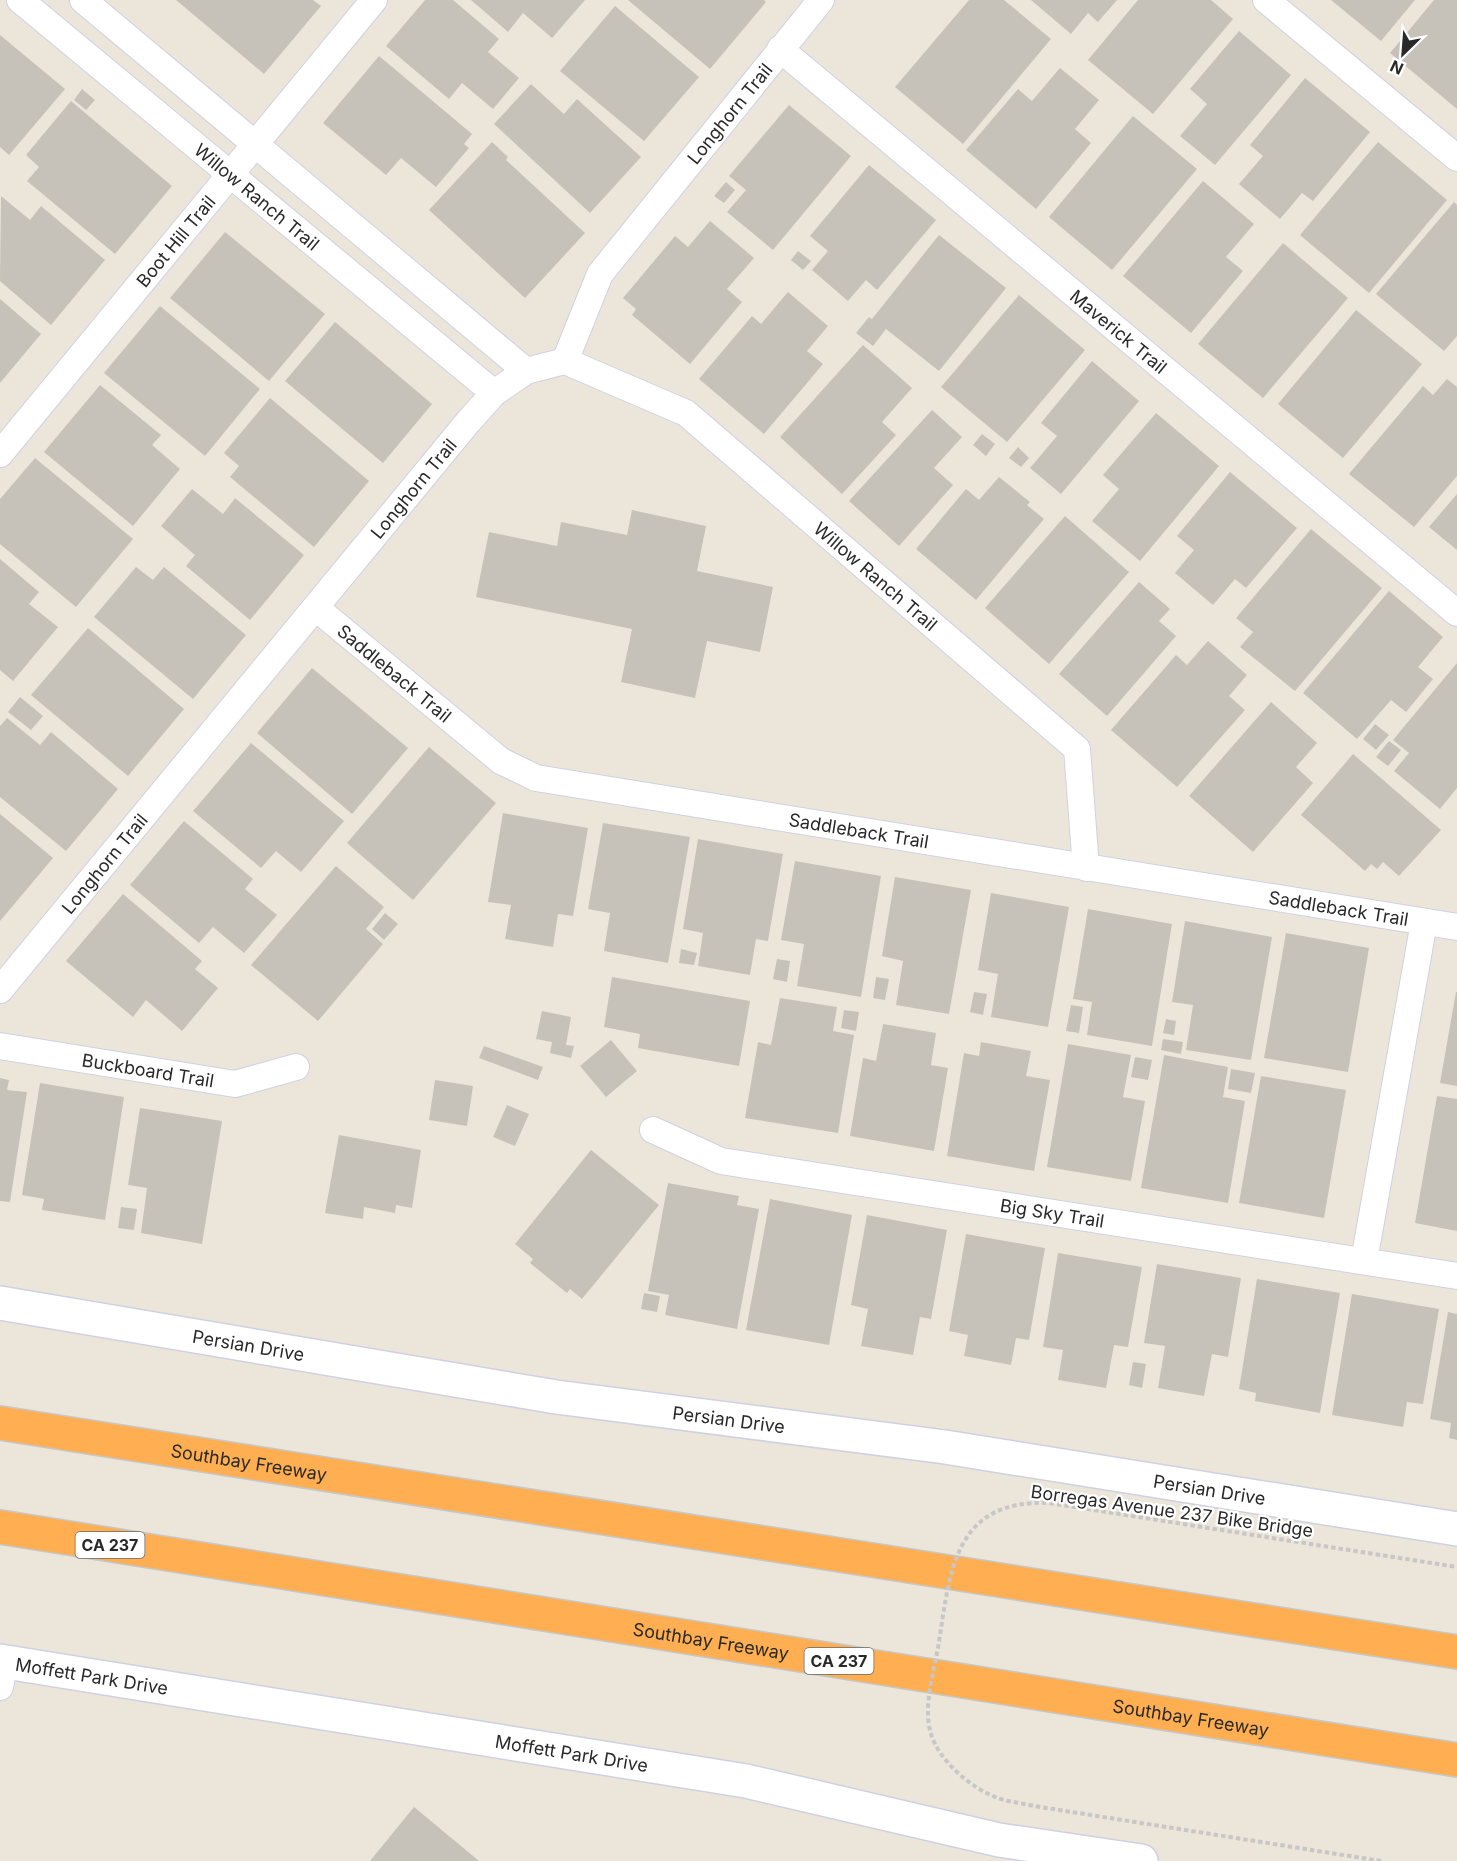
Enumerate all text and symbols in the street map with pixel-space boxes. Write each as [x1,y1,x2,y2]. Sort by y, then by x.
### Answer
north arrow [1373,24,1433,84]
text: N [1387,56,1406,79]
street label: Longhorn Trail [683,59,776,168]
street label: Willow Ranch Trail [191,139,324,254]
street label: Boot Hill Trail [132,191,219,291]
street label: Maverick Trail [1066,285,1171,378]
street label: Longhorn Trail [366,434,461,543]
street label: Willow Ranch Trail [810,517,942,635]
street label: Saddleback Trail [333,620,456,726]
street label: Longhorn Trail [57,809,152,918]
street label: Saddleback Trail [787,809,930,852]
street label: Saddleback Trail [1267,886,1410,929]
street label: Buckboard Trail [80,1049,216,1091]
street label: Big Sky Trail [999,1194,1106,1231]
street label: Persian Drive [191,1325,306,1365]
street label: Persian Drive [671,1402,786,1437]
street label: Southbay Freeway [169,1440,329,1485]
street label: Persian Drive [1152,1470,1267,1509]
street label: Borregas Avenue 237 Bike Bridge [1029,1481,1315,1541]
road number: CA 237 [76,1532,144,1558]
street label: Southbay Freeway [631,1618,791,1664]
road number: CA 237 [804,1648,874,1674]
street label: Moffett Park Drive [14,1653,170,1698]
street label: Southbay Freeway [1111,1695,1270,1740]
street label: Moffett Park Drive [494,1730,650,1776]

